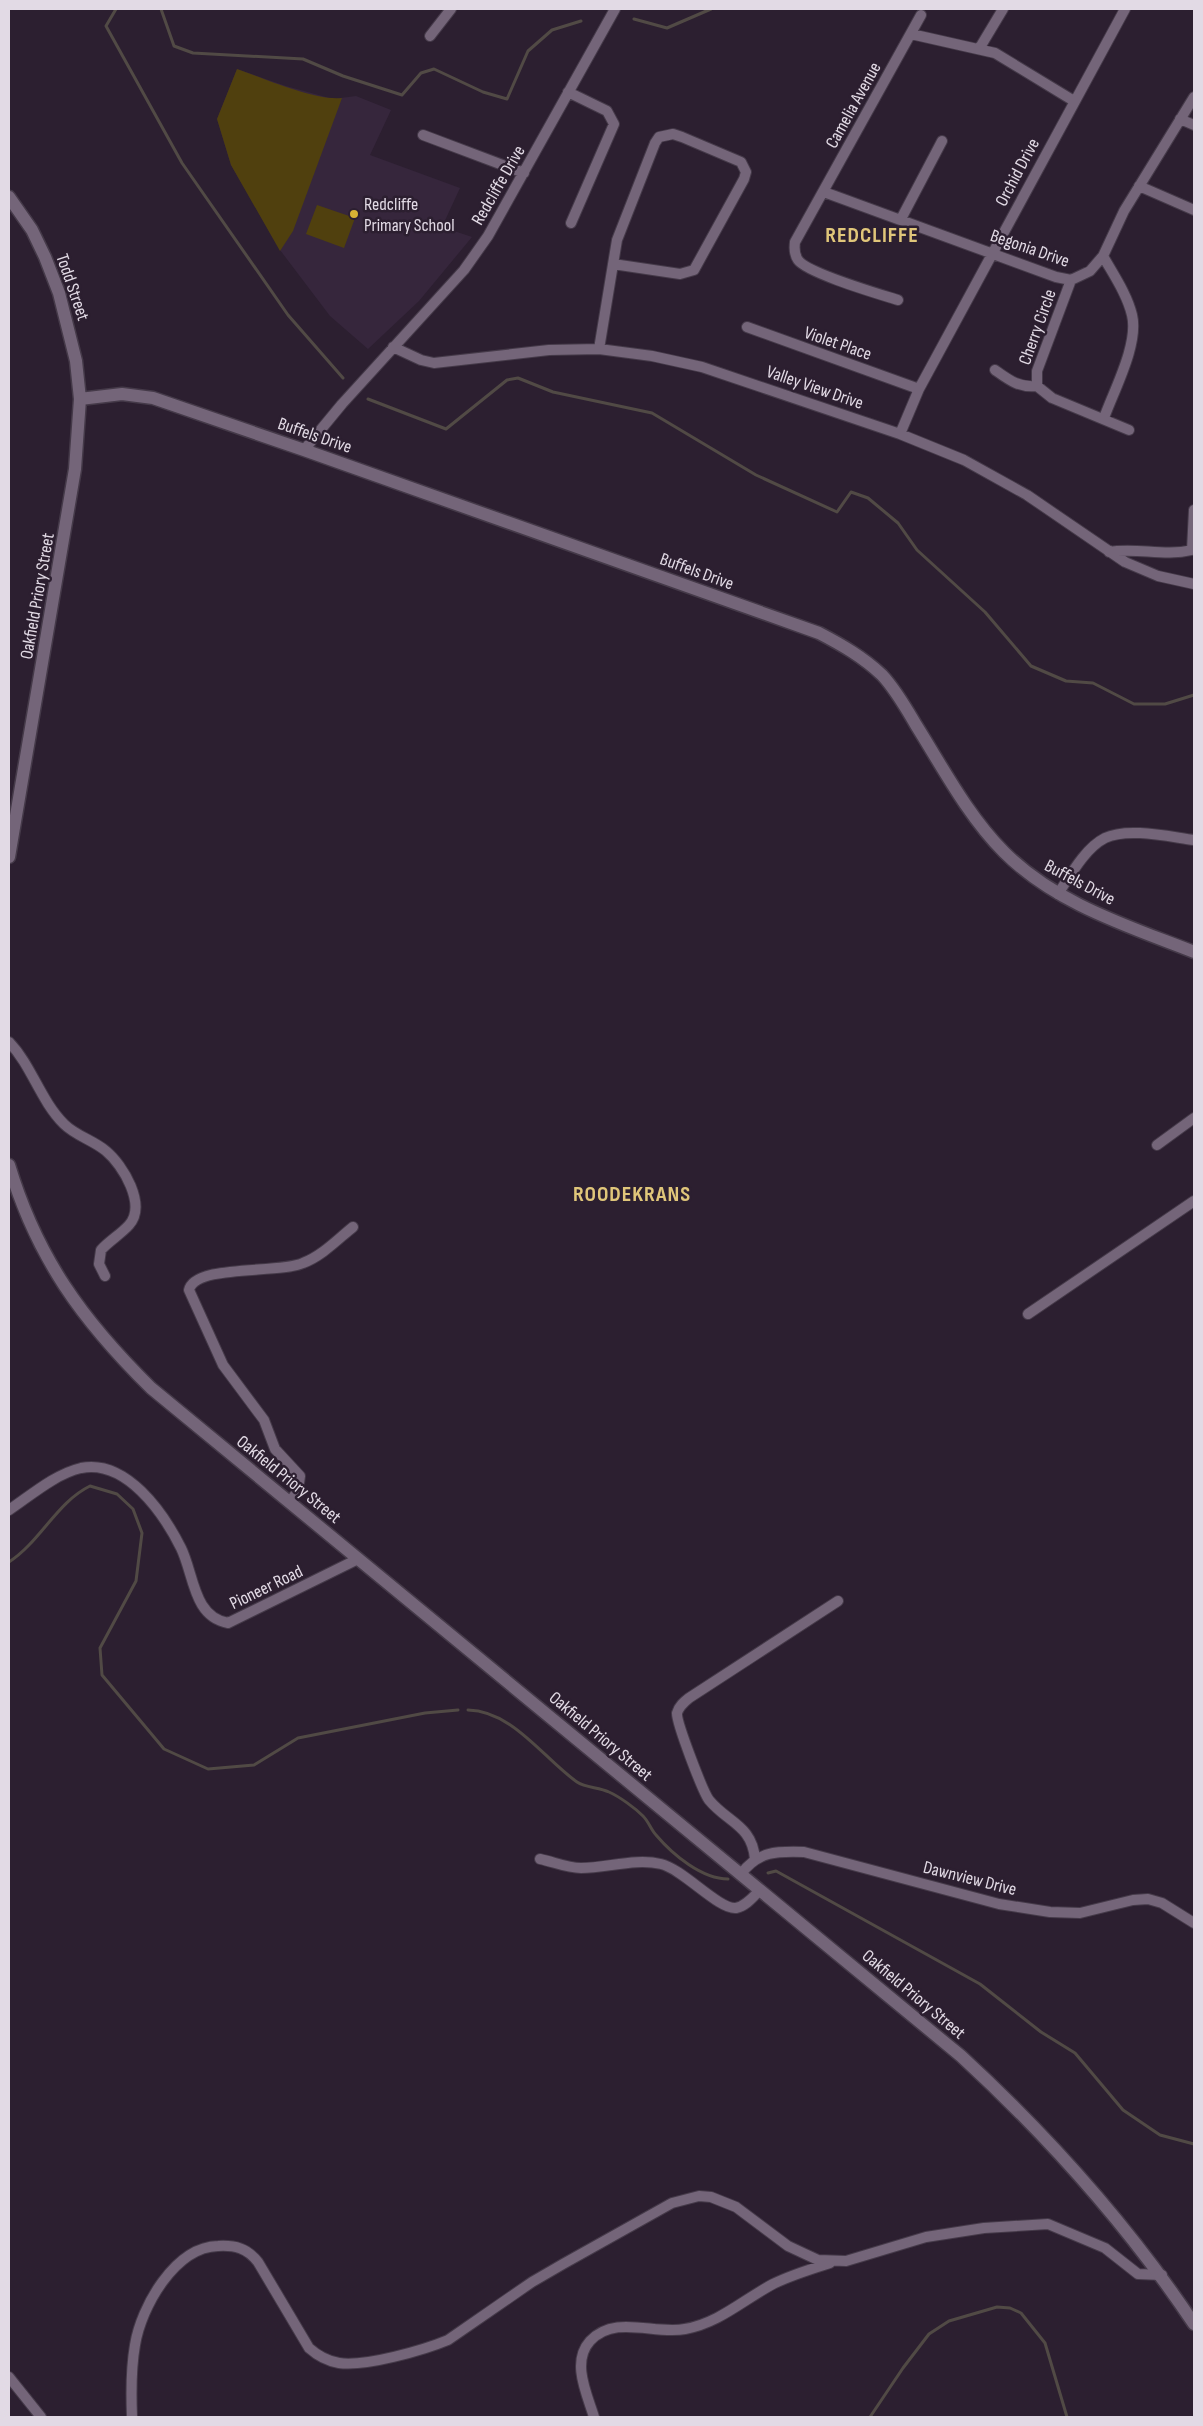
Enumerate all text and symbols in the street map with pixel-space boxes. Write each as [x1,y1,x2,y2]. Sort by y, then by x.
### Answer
street label: Camelia Avenue [821,59,886,152]
street label: Orchid Drive [991,135,1044,210]
street label: Redcliffe Drive [467,142,530,229]
place label: Redcliffe Primary School [364,194,455,236]
marker: Redcliffe Primary School [348,208,360,220]
district label: REDCLIFFE [825,222,919,249]
street label: Begonia Drive [988,225,1072,272]
street label: Todd Street [51,251,94,324]
street label: Cherry Circle [1014,287,1061,368]
street label: Violet Place [801,322,874,365]
street label: Valley View Drive [764,361,866,414]
street label: Buffels Drive [275,413,355,458]
street label: Oakfield Priory Street [16,531,59,661]
street label: Buffels Drive [657,548,737,594]
street label: Buffels Drive [1041,855,1119,910]
district label: ROODEKRANS [573,1181,691,1208]
street label: Oakfield Priory Street [232,1431,345,1528]
street label: Pioneer Road [226,1561,306,1614]
street label: Oakfield Priory Street [545,1687,657,1786]
street label: Dawnview Drive [921,1857,1019,1900]
street label: Oakfield Priory Street [858,1945,970,2044]

